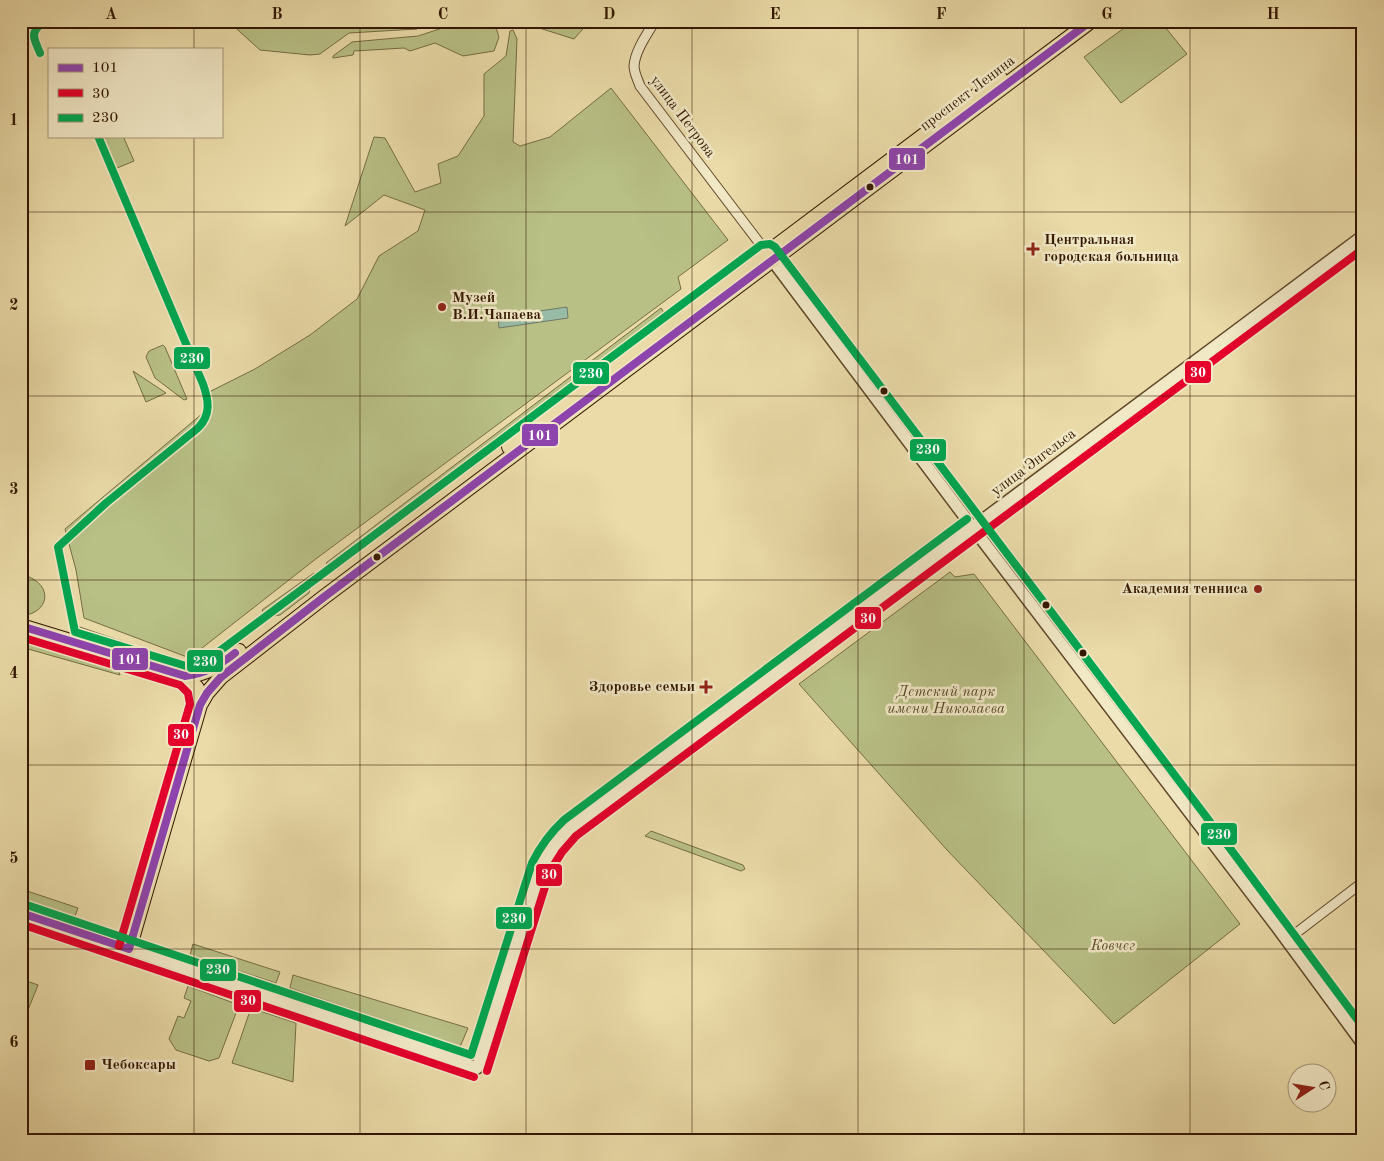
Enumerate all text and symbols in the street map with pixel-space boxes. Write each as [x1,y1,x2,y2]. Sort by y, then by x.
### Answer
text: A [105,7,117,23]
text: B [271,7,283,23]
text: C [438,7,448,23]
text: D [603,7,615,23]
text: E [769,7,781,23]
text: F [936,7,947,23]
text: G [1101,7,1113,23]
text: H [1266,7,1280,23]
legend [48,48,222,138]
street label: проспект Ленина [918,53,1019,134]
text: 101 [92,61,118,76]
street label: улица Петрова [646,73,718,161]
text: 30 [92,87,109,102]
text: 230 [92,111,118,126]
text: 1 [9,113,19,129]
line badge: 101 [888,147,926,171]
text: 101 [895,153,919,167]
unlabelled marker [865,182,875,192]
place label: Центральная городская больница [1044,233,1179,265]
marker: Центральная городская больница [1026,242,1040,256]
place label: Музей В.И.Чапаева [452,291,542,323]
text: 2 [9,298,19,314]
marker: Музей В.И.Чапаева [436,301,448,313]
line badge: 230 [173,346,211,370]
text: 230 [180,352,204,366]
line badge: 30 [1184,360,1212,384]
line badge: 230 [572,361,610,385]
text: 30 [1190,366,1206,380]
text: 230 [579,367,603,381]
unlabelled marker [879,386,889,396]
line badge: 101 [521,423,559,447]
street label: улица Энгельса [989,426,1080,500]
text: 101 [528,429,552,443]
line badge: 230 [909,438,947,462]
text: 230 [916,443,940,457]
text: 3 [9,482,19,498]
unlabelled marker [372,552,382,562]
place label: Академия тенниса [1121,582,1248,597]
marker: Академия тенниса [1252,583,1264,595]
unlabelled marker [1041,600,1051,610]
line badge: 30 [854,606,882,630]
text: 30 [860,612,876,626]
line badge: 101 [111,647,149,671]
unlabelled marker [1078,648,1088,658]
line badge: 230 [186,649,224,673]
text: 101 [118,653,142,667]
text: 230 [193,655,217,669]
text: 4 [9,666,19,682]
place label: Здоровье семьи [589,680,695,695]
marker: Здоровье семьи [699,680,713,694]
park label: Детский парк имени Николаева [887,685,1005,717]
line badge: 30 [167,723,195,747]
text: 30 [173,728,189,742]
line badge: 230 [1200,822,1238,846]
text: 230 [1207,828,1231,842]
text: 5 [9,851,19,867]
line badge: 30 [535,863,563,887]
text: 30 [541,868,557,882]
line badge: 230 [495,906,533,930]
text: 230 [502,912,526,926]
park label: Ковчег [1090,939,1135,954]
line badge: 230 [199,958,237,982]
text: 230 [206,963,230,977]
line badge: 30 [233,989,262,1013]
text: 30 [240,994,256,1008]
text: 6 [9,1035,19,1051]
marker: Чебоксары [83,1058,97,1072]
place label: Чебоксары [101,1058,176,1073]
north arrow [1286,1064,1336,1114]
text: С [1316,1080,1332,1091]

